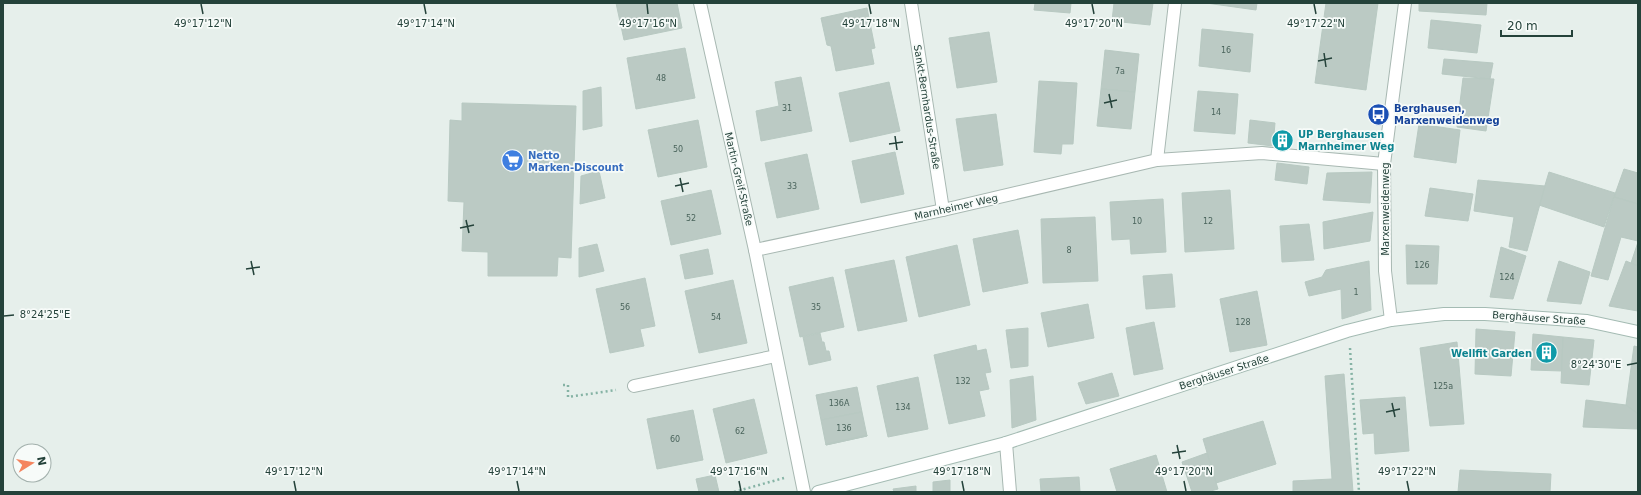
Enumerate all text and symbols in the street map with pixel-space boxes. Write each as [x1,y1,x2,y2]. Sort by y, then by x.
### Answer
scale bar [1501,12,1572,38]
text: 49°17'12"N [174,18,232,29]
text: 49°17'14"N [397,18,455,29]
text: 49°17'16"N [619,18,677,29]
text: 49°17'18"N [842,18,900,29]
text: 49°17'20"N [1065,18,1123,29]
text: 49°17'22"N [1287,18,1345,29]
text: 20 m [1507,19,1538,33]
street label: Sankt-Bernhardus-Straße [912,44,942,170]
house number: 16 [1221,46,1231,55]
house number: 7a [1115,67,1125,76]
house number: 48 [656,74,666,83]
bus stop icon: Berghausen, Marxenweidenweg [1365,101,1391,127]
place label: Berghausen, Marxenweidenweg [1394,103,1500,126]
house number: 31 [782,104,792,113]
house number: 14 [1211,108,1221,117]
building icon: UP Berghausen Marnheimer Weg [1270,127,1296,153]
place label: UP Berghausen Marnheimer Weg [1298,129,1394,152]
street label: Martin-Greif-Straße [723,131,755,227]
house number: 50 [673,145,683,154]
supermarket icon: Netto Marken-Discount [499,148,525,174]
place label: Netto Marken-Discount [528,150,624,173]
street label: Marxenweidenweg [1380,162,1391,256]
house number: 33 [787,182,797,191]
street label: Marnheimer Weg [913,192,999,222]
house number: 52 [686,214,696,223]
house number: 10 [1132,217,1142,226]
house number: 12 [1203,217,1213,226]
house number: 8 [1066,246,1072,255]
house number: 126 [1414,261,1430,270]
house number: 124 [1499,273,1515,282]
house number: 1 [1353,288,1359,297]
house number: 56 [620,303,630,312]
house number: 35 [811,303,821,312]
text: 8°24'25"E [20,309,70,320]
street label: Berghäuser Straße [1492,309,1586,327]
house number: 54 [711,313,721,322]
house number: 128 [1235,318,1251,327]
building icon: Wellfit Garden [1534,340,1560,366]
place label: Wellfit Garden [1451,348,1532,359]
street label: Berghäuser Straße [1178,352,1270,392]
text: 8°24'30"E [1571,359,1621,370]
house number: 132 [955,377,971,386]
house number: 125a [1433,382,1453,391]
house number: 136A [829,399,850,408]
house number: 134 [895,403,911,412]
house number: 136 [836,424,852,433]
house number: 62 [735,427,745,436]
house number: 60 [670,435,680,444]
north arrow [12,443,52,483]
text: N [34,455,49,467]
text: 49°17'12"N [265,466,323,477]
text: 49°17'14"N [488,466,546,477]
text: 49°17'16"N [710,466,768,477]
text: 49°17'18"N [933,466,991,477]
text: 49°17'20"N [1155,466,1213,477]
text: 49°17'22"N [1378,466,1436,477]

